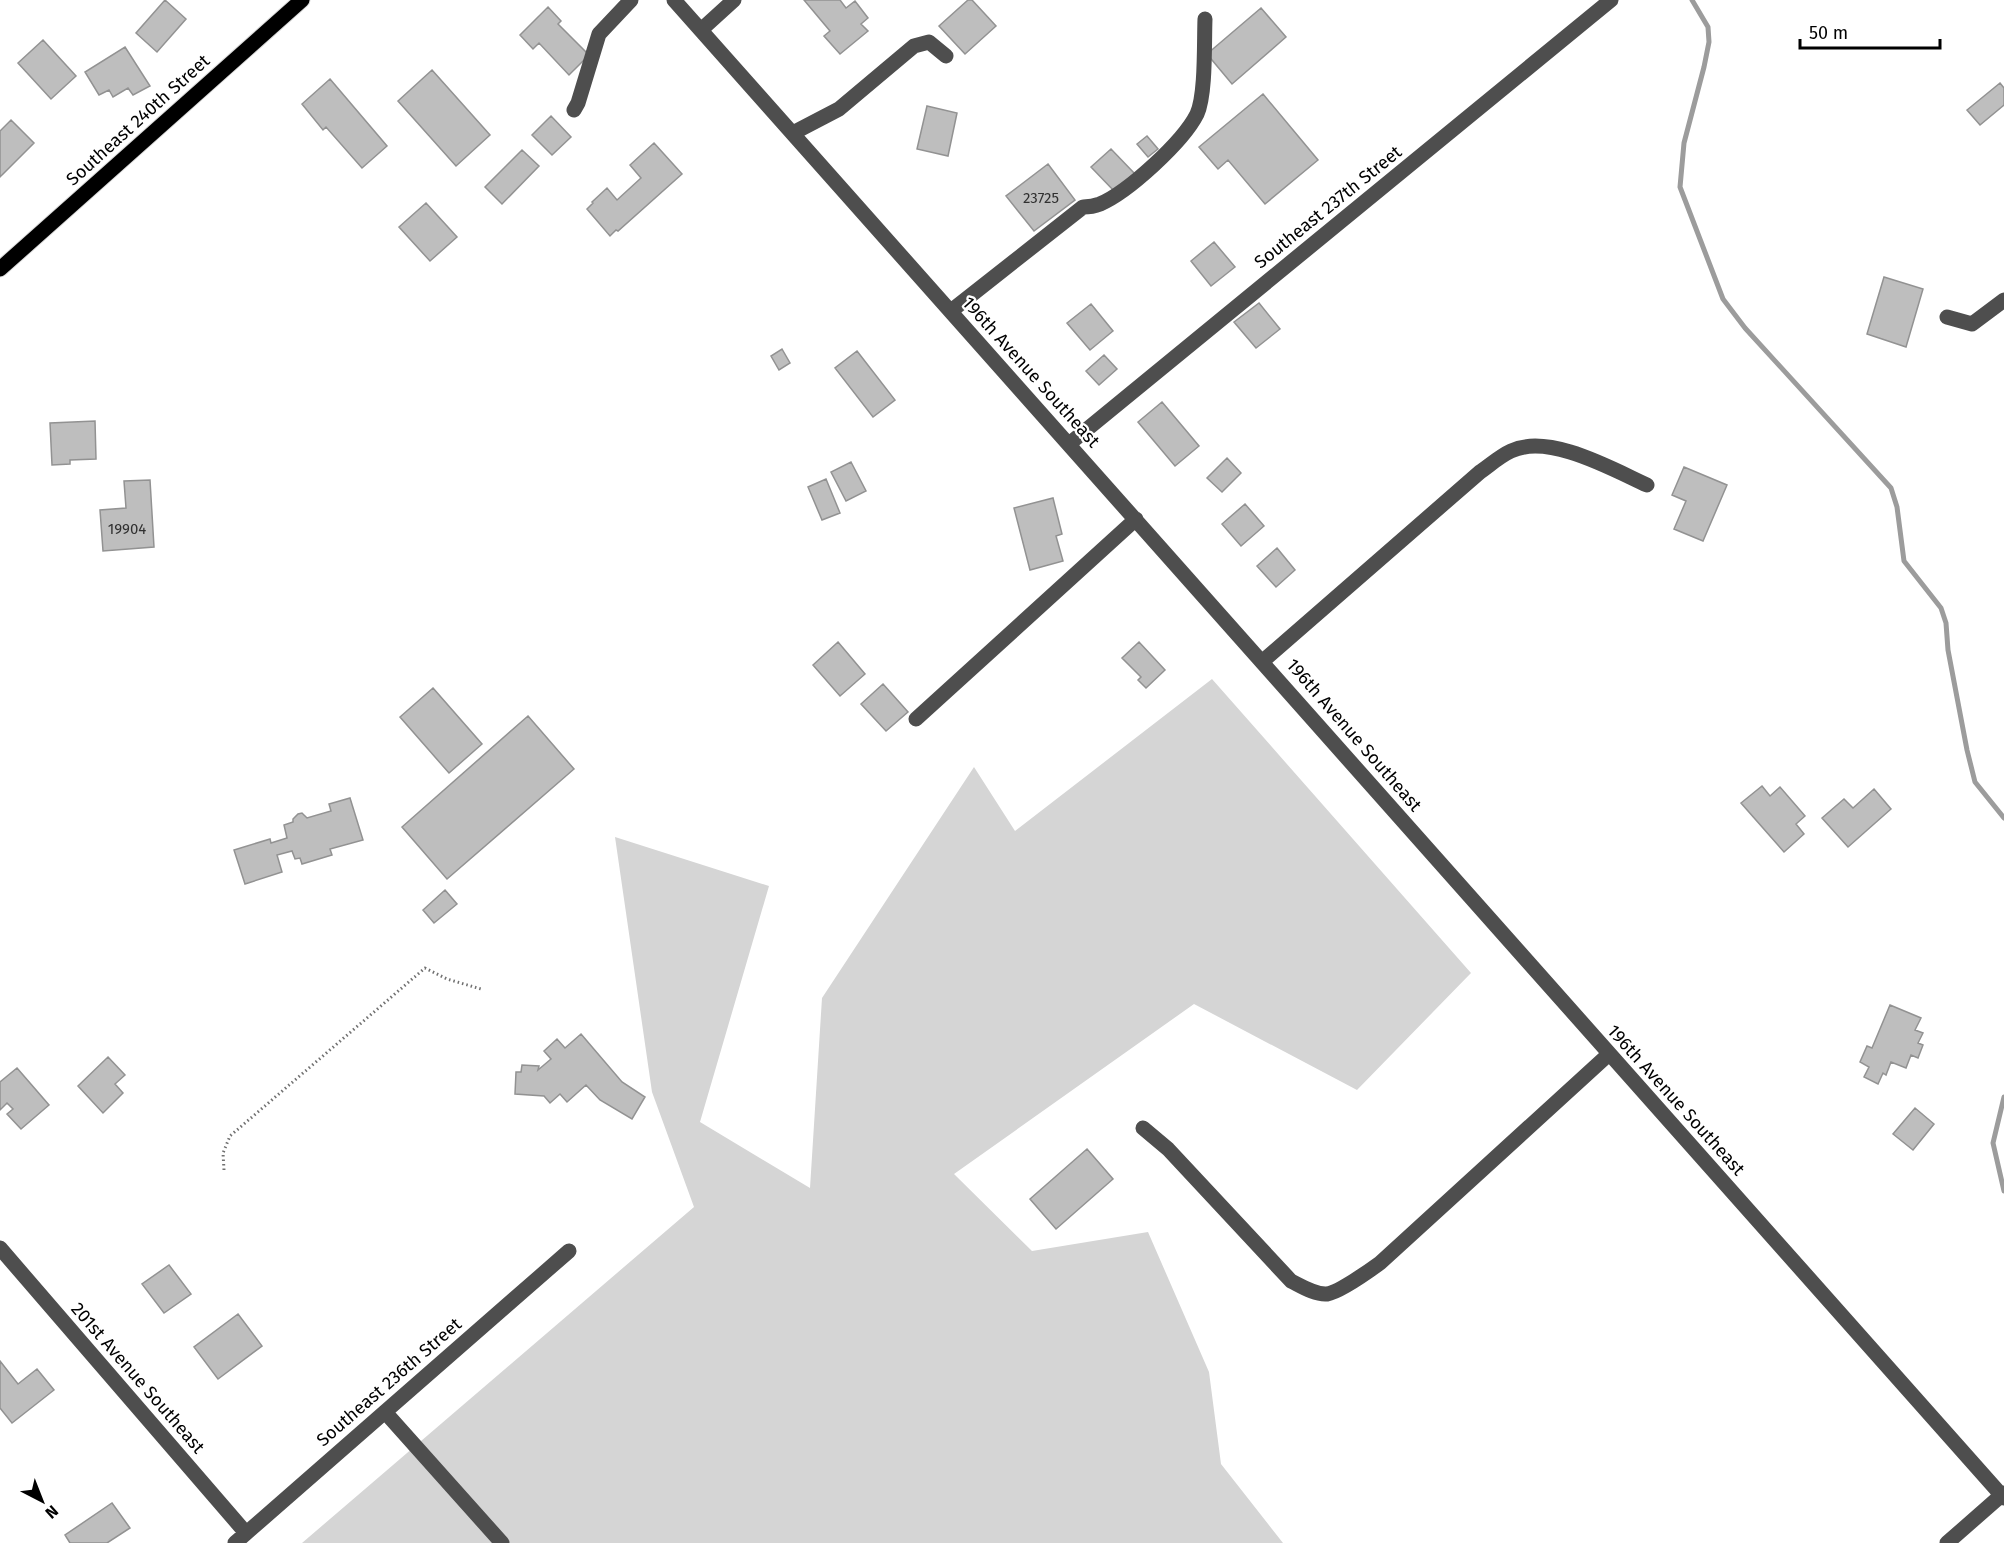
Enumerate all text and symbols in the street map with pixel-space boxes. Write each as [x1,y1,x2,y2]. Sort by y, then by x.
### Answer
scale bar [1800,12,1940,50]
text: 50 m [1809,22,1848,44]
street label: Southeast 240th Street [62,49,215,190]
street label: Southeast 237th Street [1250,141,1406,273]
house number: 23725 [1023,189,1059,207]
street label: 196th Avenue Southeast [958,292,1105,452]
house number: 19904 [108,520,146,538]
street label: 196th Avenue Southeast [1282,654,1427,816]
street label: 196th Avenue Southeast [1603,1020,1750,1180]
street label: 201st Avenue Southeast [67,1298,210,1458]
street label: Southeast 236th Street [312,1313,466,1451]
north arrow [12,1471,72,1531]
text: N [41,1501,62,1522]

